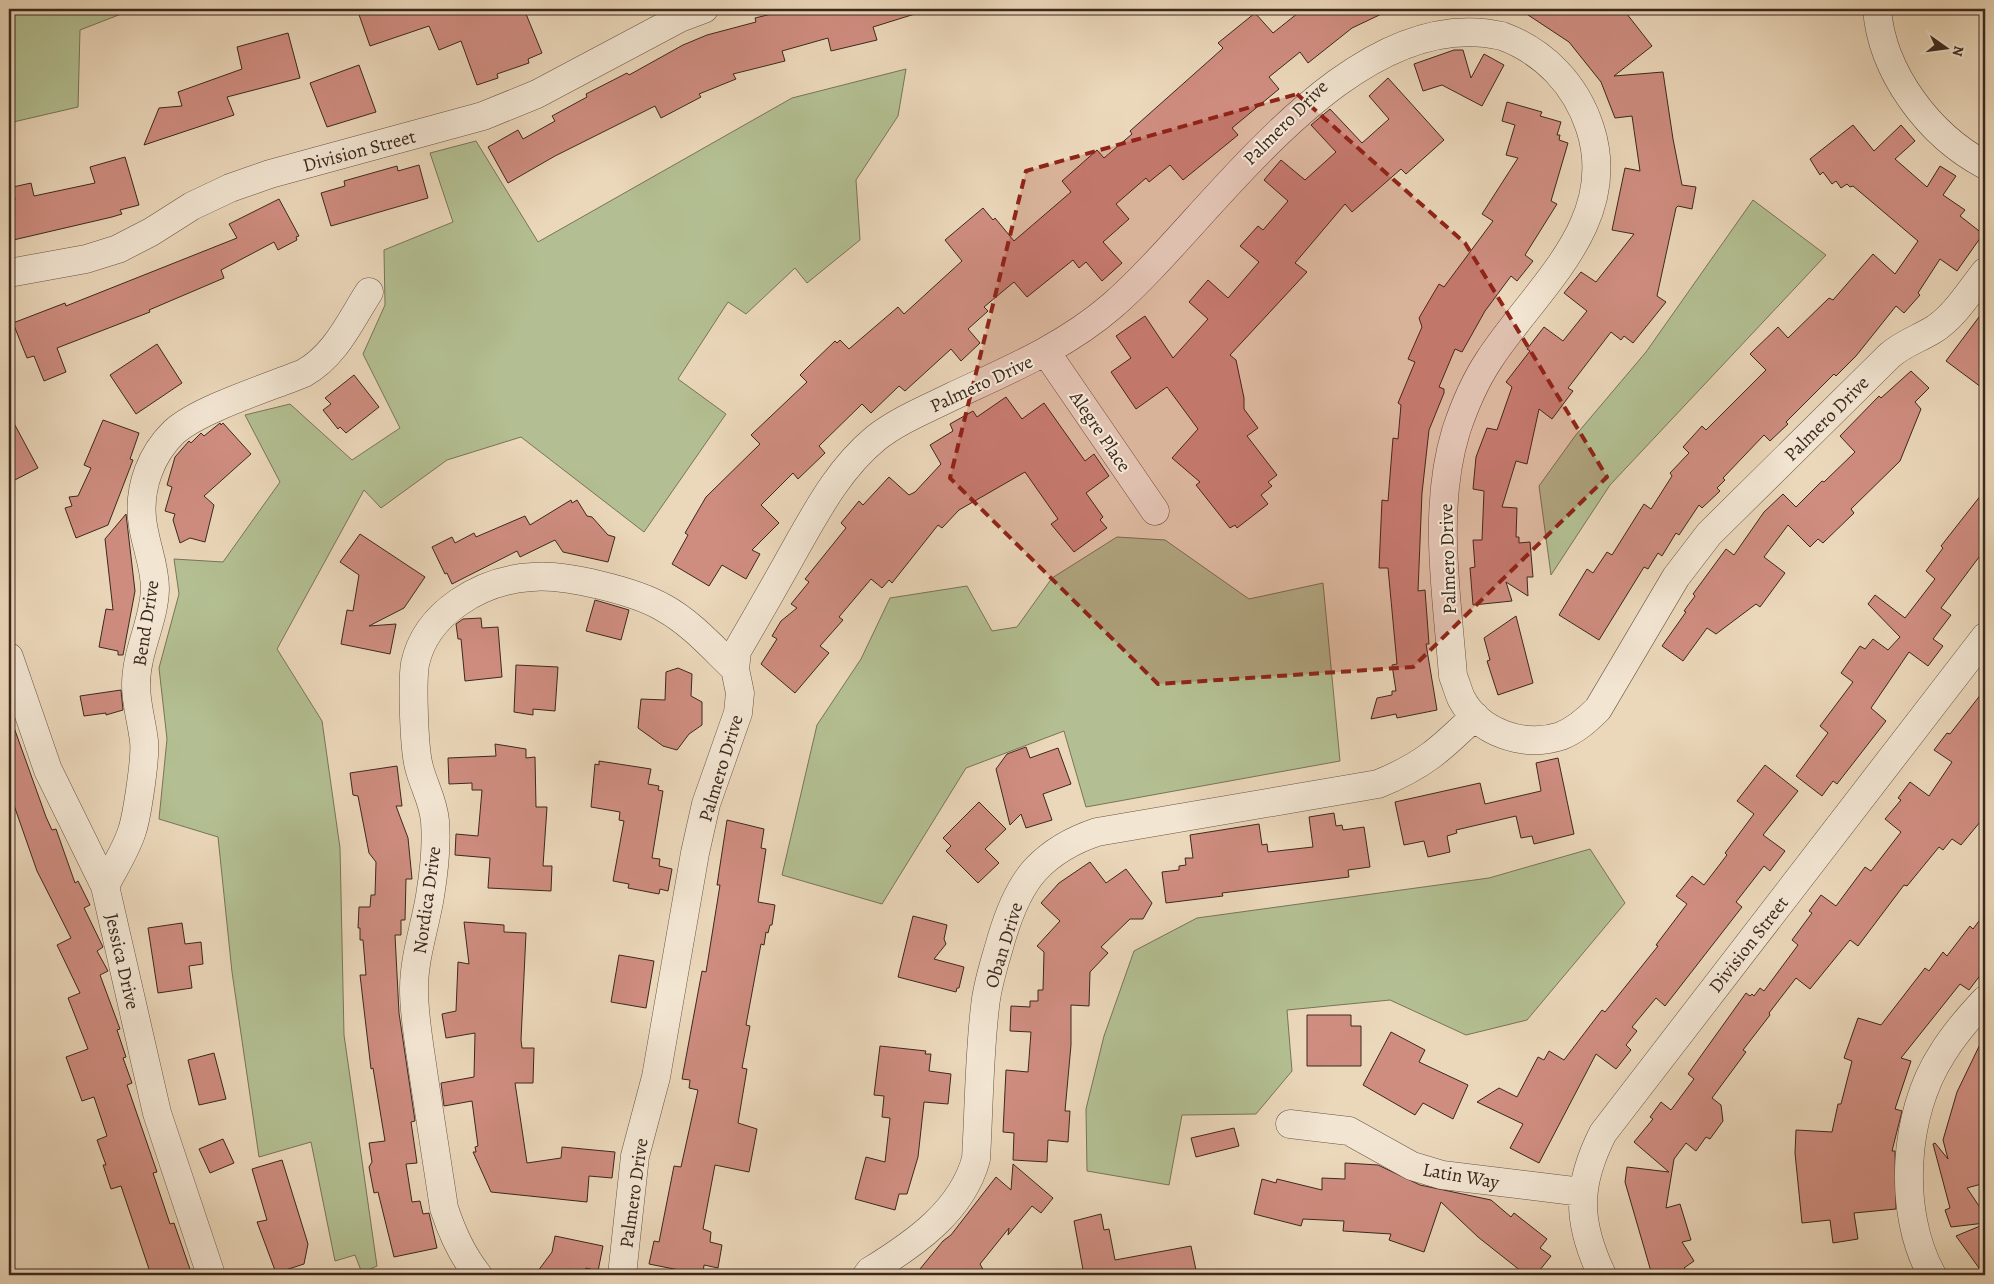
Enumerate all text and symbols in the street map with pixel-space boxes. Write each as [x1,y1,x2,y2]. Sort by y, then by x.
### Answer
north arrow [1922,22,1972,72]
text: N [1948,44,1969,58]
street label: Palmero Drive [1237,74,1334,171]
street label: Division Street [300,123,419,179]
street label: Palmero Drive [926,349,1037,419]
street label: Palmero Drive [1778,370,1875,467]
street label: Alegre Place [1063,385,1137,477]
street label: Palmero Drive [1433,503,1463,615]
street label: Bend Drive [126,578,166,668]
street label: Palmero Drive [692,711,750,825]
street label: Nordica Drive [407,845,447,956]
street label: Division Street [1703,891,1795,998]
street label: Oban Drive [979,899,1029,991]
street label: Jessica Drive [98,911,146,1012]
street label: Palmero Drive [613,1136,655,1250]
street label: Latin Way [1420,1156,1502,1196]

